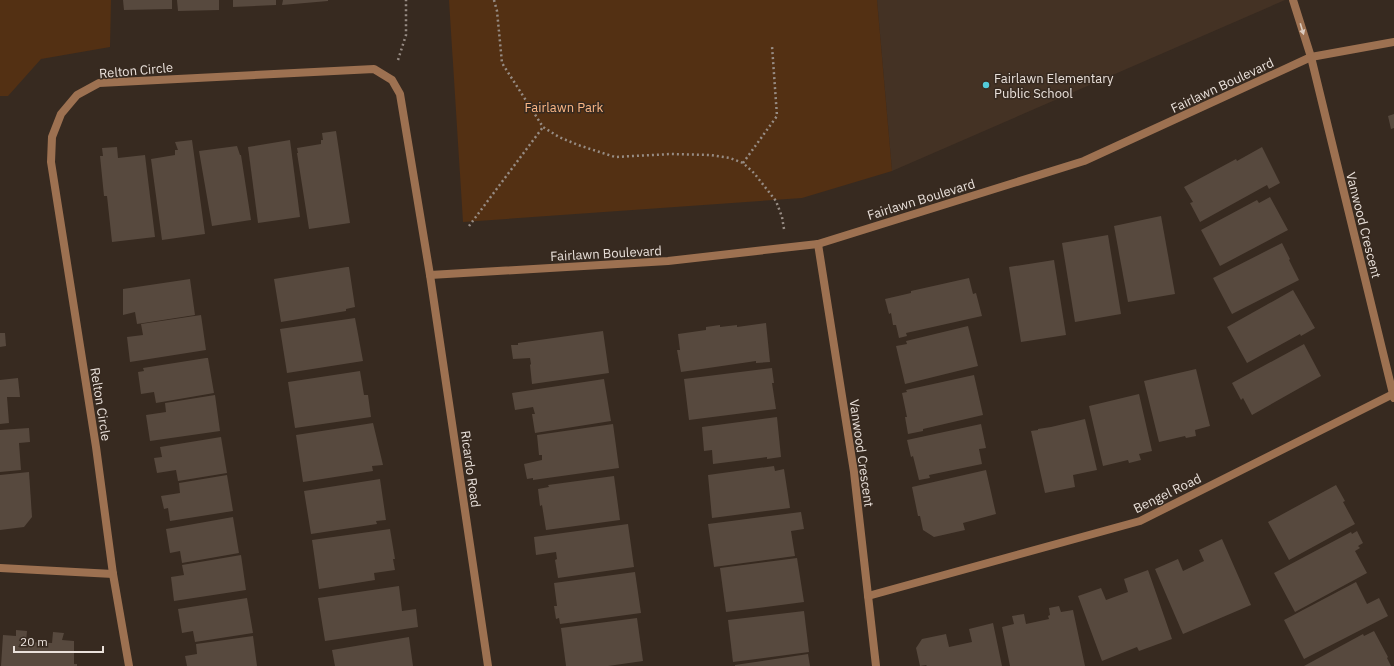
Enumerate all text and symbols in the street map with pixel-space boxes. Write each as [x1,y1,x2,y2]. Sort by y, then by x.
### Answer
one-way arrow [1299,23,1305,35]
street label: Fairlawn Boulevard [1168,54,1276,117]
street label: Relton Circle [98,59,174,82]
place label: Fairlawn Elementary Public School [994,70,1114,102]
marker: Fairlawn Elementary Public School [981,80,991,90]
park label: Fairlawn Park [525,99,604,116]
street label: Vanwood Crescent [1342,170,1385,280]
street label: Fairlawn Boulevard [865,175,977,224]
street label: Fairlawn Boulevard [550,242,662,265]
street label: Relton Circle [86,366,115,442]
street label: Vanwood Crescent [846,398,877,508]
street label: Ricardo Road [457,429,484,509]
street label: Bengel Road [1130,470,1204,517]
scale bar [14,628,103,654]
text: 20 m [20,634,48,649]

